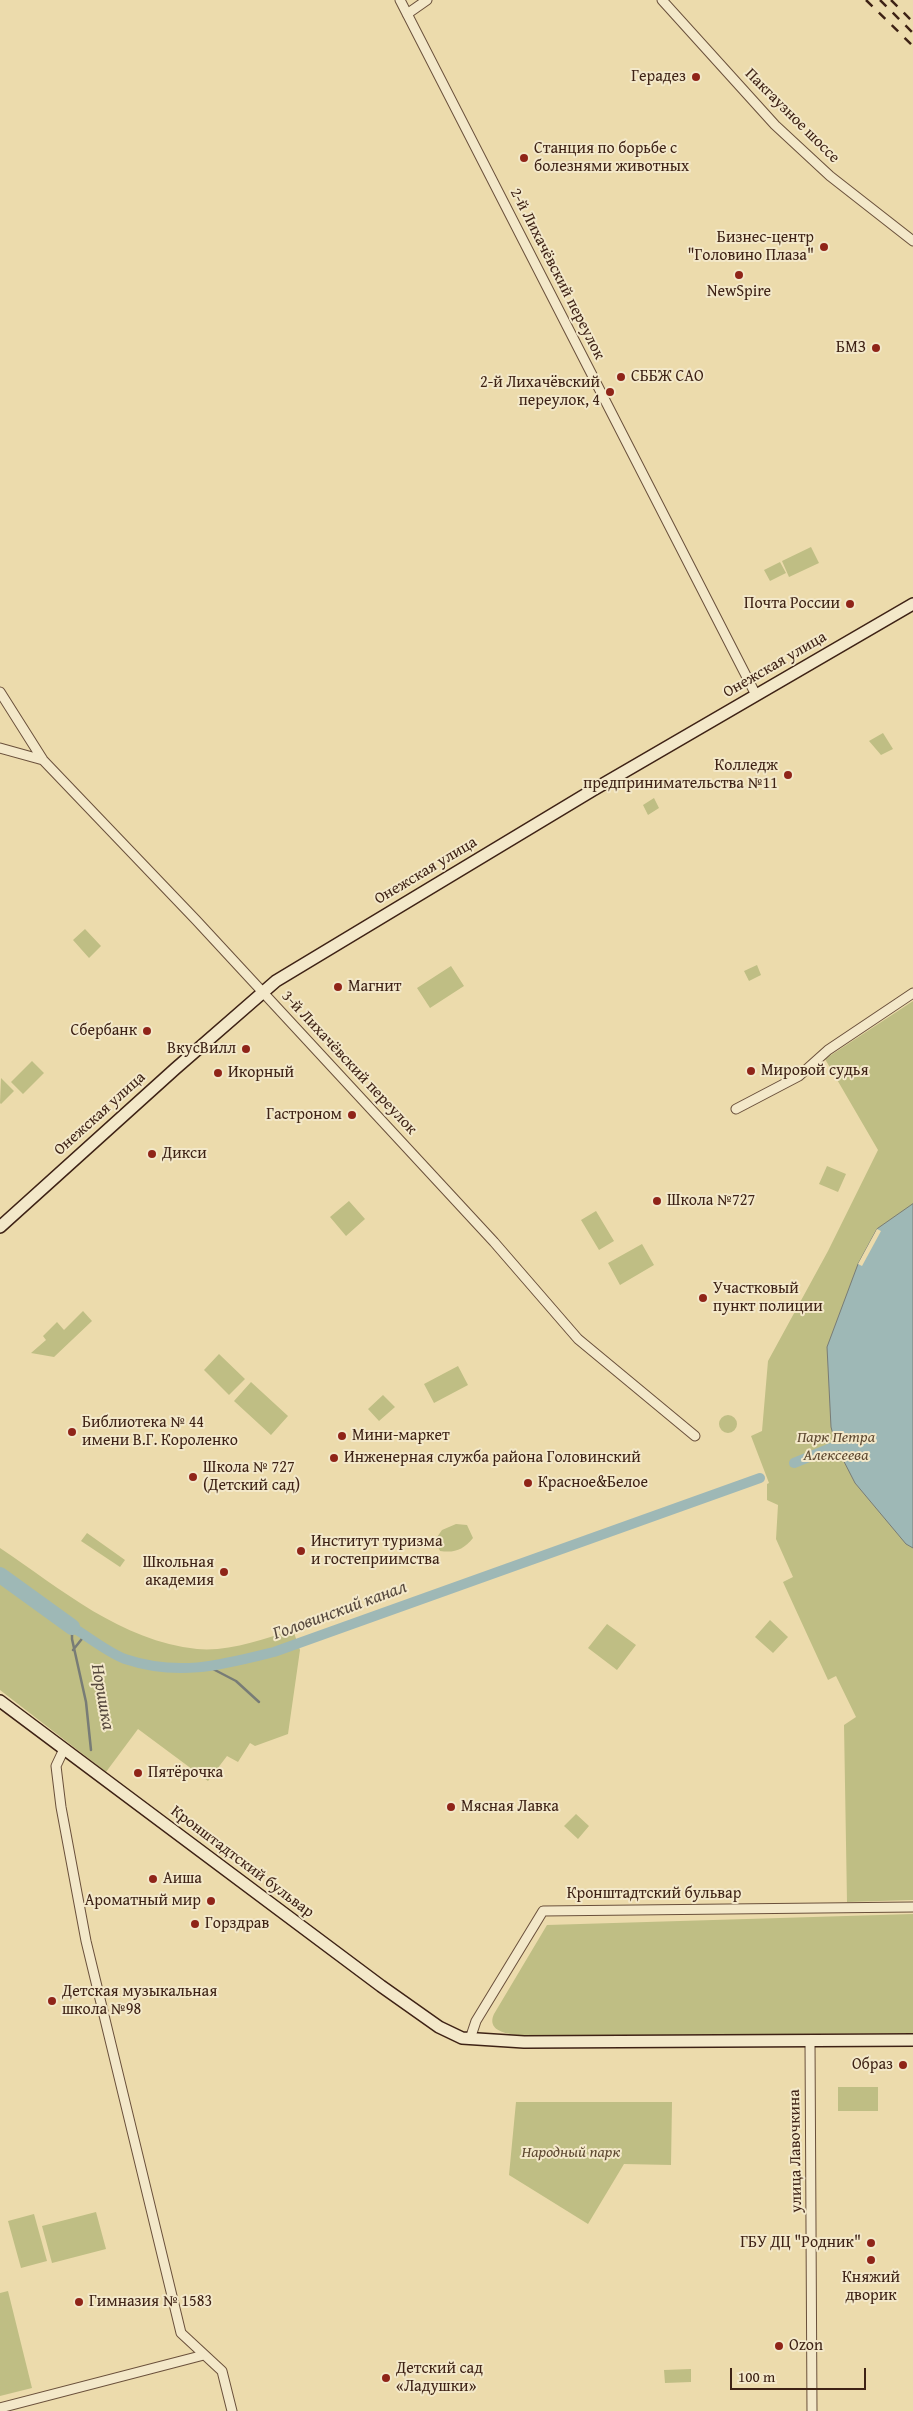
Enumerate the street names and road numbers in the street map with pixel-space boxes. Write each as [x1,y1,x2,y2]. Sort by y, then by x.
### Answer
street label: Пакгаузное шоссе [741,65,843,167]
street label: 2-й Лихачёвский переулок [505,185,609,363]
street label: Онежская улица [720,628,830,702]
street label: Онежская улица [371,833,481,909]
street label: 3-й Лихачёвский переулок [277,987,421,1139]
street label: Онежская улица [50,1068,150,1160]
street label: Кронштадтский бульвар [167,1802,317,1922]
street label: Кронштадтский бульвар [567,1884,741,1904]
street label: улица Лавочкина [785,2089,807,2213]

